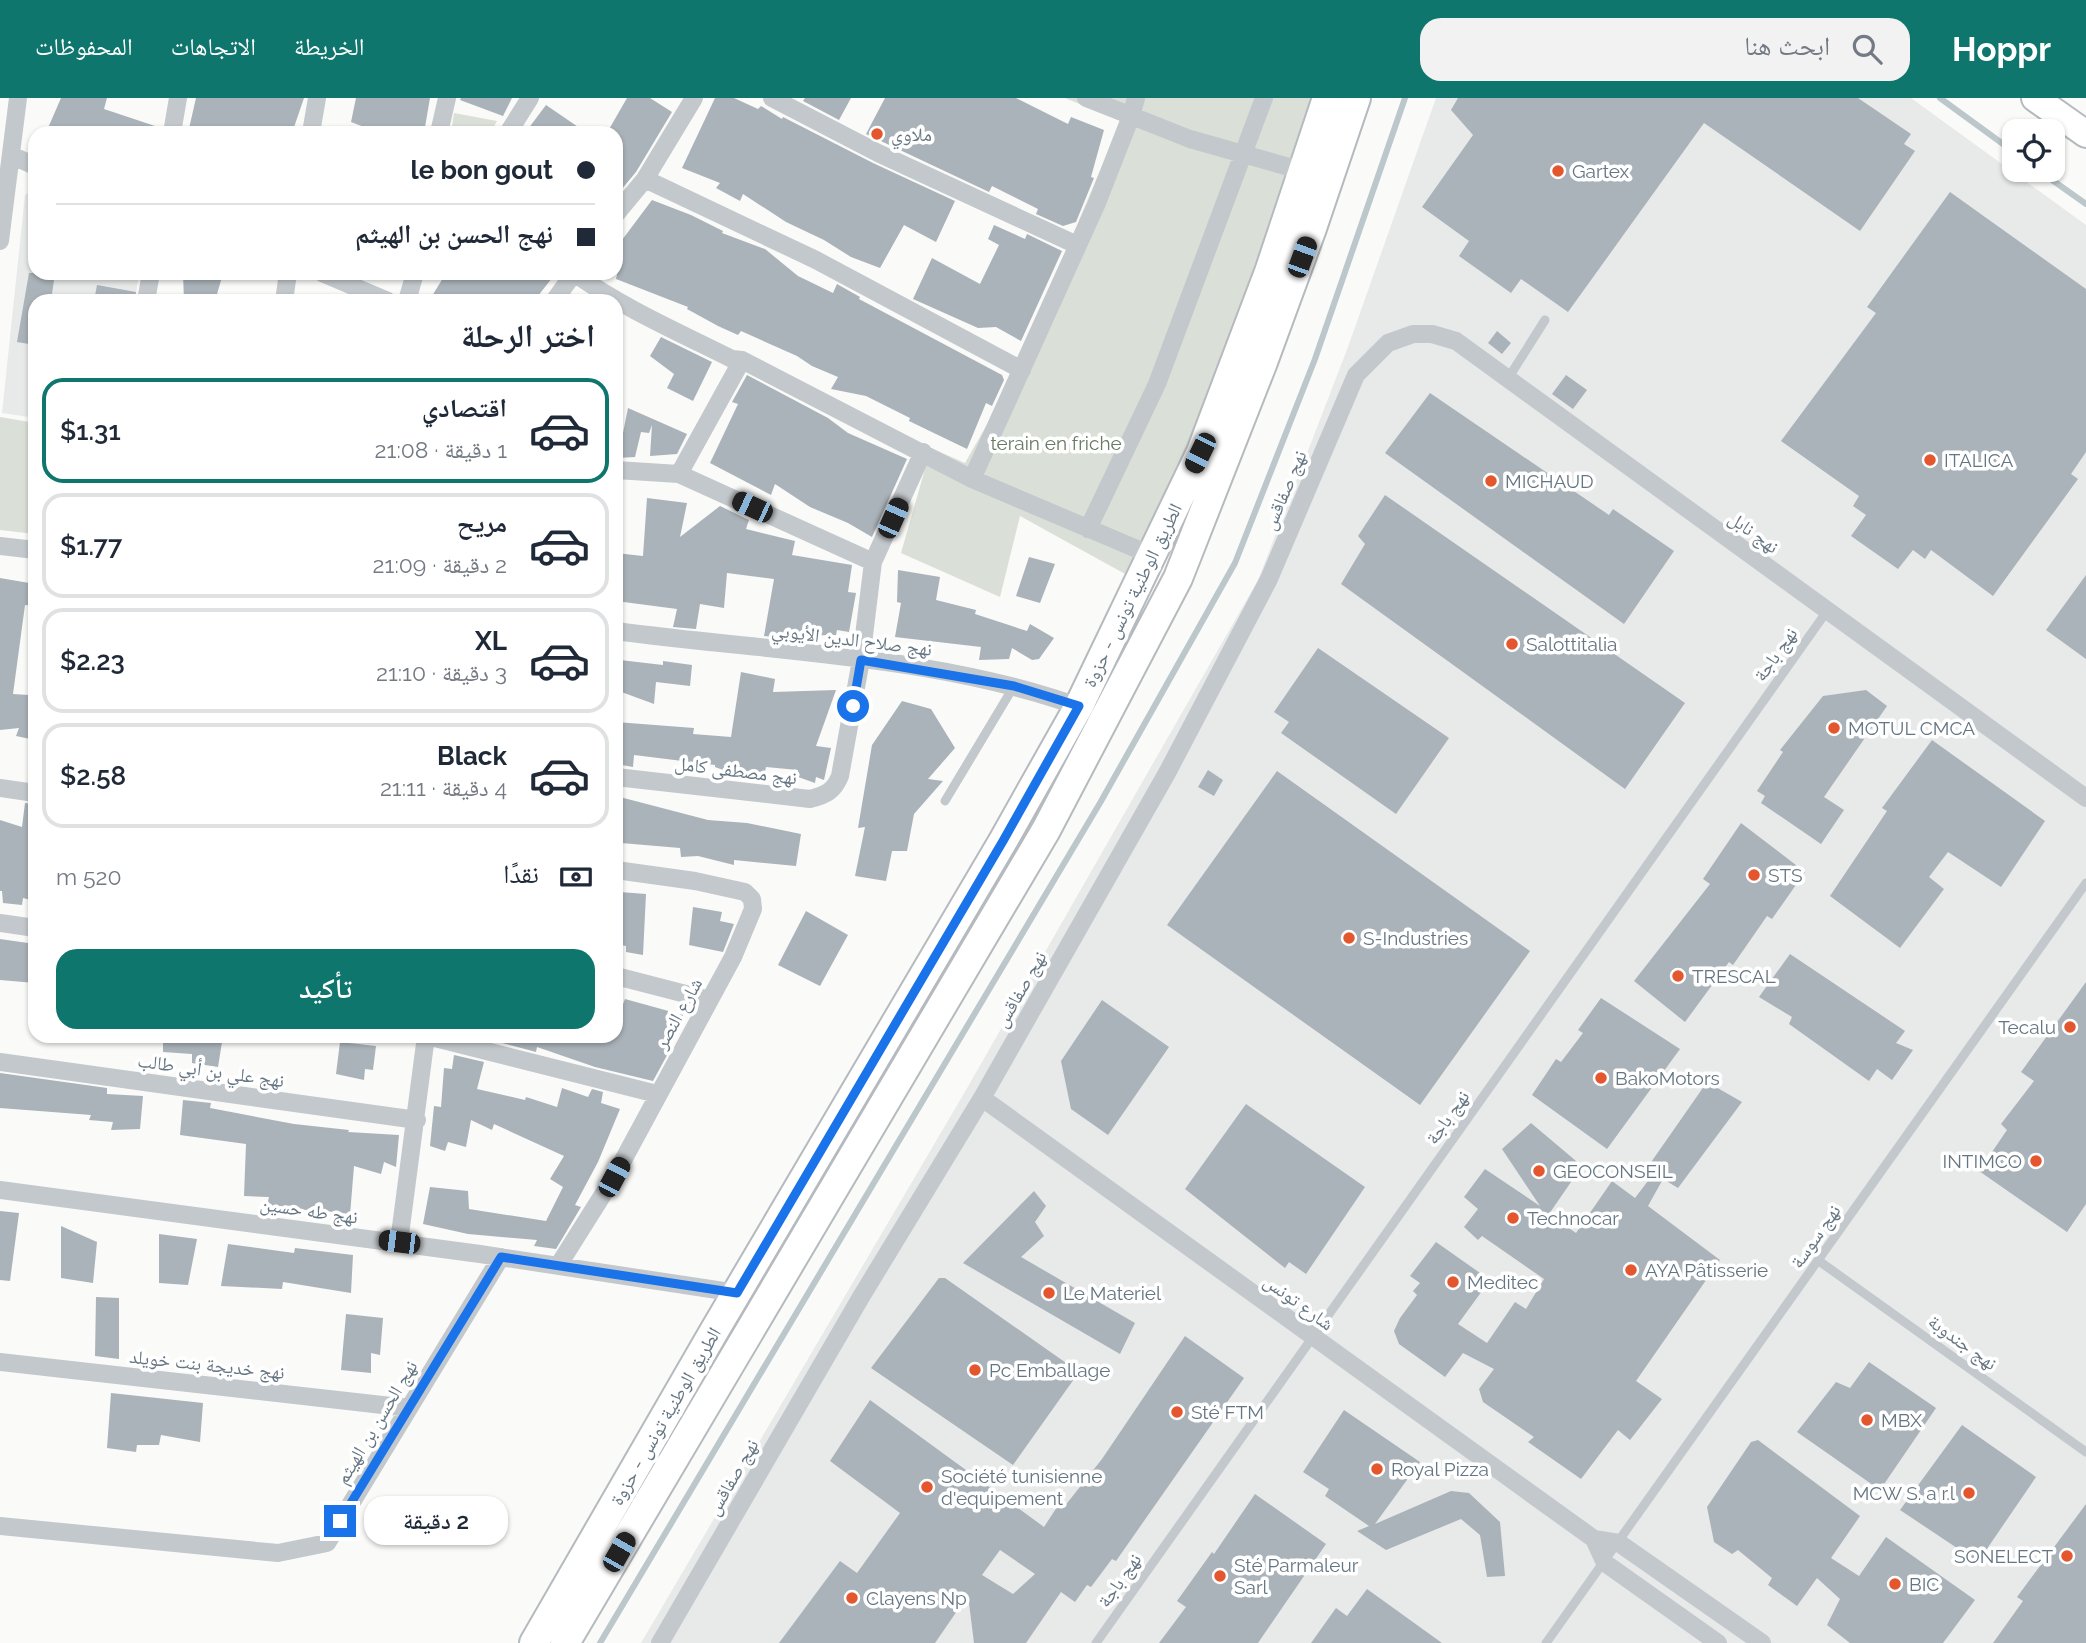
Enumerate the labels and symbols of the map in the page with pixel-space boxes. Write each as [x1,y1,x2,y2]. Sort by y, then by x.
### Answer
place label: ملاوي [891,123,932,150]
marker: ملاوي [869,126,885,142]
place label: Gartex [1572,160,1630,182]
marker: Gartex [1550,163,1566,179]
car [1285,234,1320,280]
car [1182,430,1219,476]
park label: terain en friche [990,432,1122,454]
street label: نهج صفاقس [1257,447,1312,534]
place label: ITALICA [1944,449,2013,471]
marker: ITALICA [1922,452,1938,468]
place label: MICHAUD [1505,470,1594,492]
marker: MICHAUD [1483,473,1499,489]
car [729,489,776,525]
car [875,495,912,541]
street label: الطريق الوطنية تونس - حزوة [1078,500,1187,691]
street label: نهج نابل [1724,507,1783,559]
street label: نهج صلاح الدين الأيوبي [770,618,933,665]
street label: نهج باجة [1749,623,1803,686]
place label: Salottitalia [1526,633,1617,655]
marker: Salottitalia [1504,636,1520,652]
route start [837,690,869,722]
place label: MOTUL CMCA [1848,717,1975,739]
marker: MOTUL CMCA [1826,720,1842,736]
street label: نهج مصطفى كامل [673,752,798,790]
place label: STS [1768,864,1803,886]
marker: STS [1746,867,1762,883]
place label: S-Industries [1363,927,1468,949]
marker: S-Industries [1341,930,1357,946]
street label: نهج صفاقس [989,947,1052,1032]
place label: TRESCAL [1692,965,1776,987]
marker: TRESCAL [1670,968,1686,984]
street label: شارع النصر [649,974,707,1054]
place label: Tecalu [1998,1016,2056,1038]
marker: Tecalu [2062,1019,2078,1035]
street label: نهج علي بن أبي طالب [136,1049,286,1096]
place label: BakoMotors [1615,1067,1720,1089]
marker: BakoMotors [1593,1070,1609,1086]
street label: نهج باجة [1421,1086,1475,1149]
place label: INTIMCO [1942,1150,2022,1172]
marker: INTIMCO [2028,1153,2044,1169]
car [595,1154,634,1200]
place label: GEOCONSEIL [1553,1160,1673,1182]
marker: GEOCONSEIL [1531,1163,1547,1179]
street label: نهج طه حسين [258,1192,359,1230]
street label: نهج سوسة [1785,1200,1846,1273]
place label: Technocar [1527,1207,1619,1229]
marker: Technocar [1505,1210,1521,1226]
car [377,1229,422,1255]
place label: AYA Pâtisserie [1645,1259,1768,1281]
marker: AYA Pâtisserie [1623,1262,1639,1278]
street label: شارع تونس [1259,1269,1338,1335]
place label: Meditec [1467,1271,1538,1293]
marker: Meditec [1445,1274,1461,1290]
place label: Le Materiel [1063,1282,1162,1304]
marker: Le Materiel [1041,1285,1057,1301]
street label: نهج جندوبة [1923,1310,2002,1376]
street label: الطريق الوطنية تونس - حزوة [605,1323,726,1509]
street label: نهج خديجة بنت خويلد [128,1345,286,1385]
street label: نهج الحسن بن الهيثم [330,1356,423,1489]
place label: Pc Emballage [989,1359,1111,1381]
marker: Pc Emballage [967,1362,983,1378]
place label: Sté FTM [1191,1401,1264,1423]
marker: Sté FTM [1169,1404,1185,1420]
place label: MBX [1881,1409,1922,1431]
marker: MBX [1859,1412,1875,1428]
street label: نهج صفاقس [701,1435,764,1520]
place label: Royal Pizza [1391,1458,1489,1480]
marker: Royal Pizza [1369,1461,1385,1477]
place label: Société tunisienne d'equipement [941,1465,1102,1509]
marker: Société tunisienne d'equipement [919,1479,935,1495]
place label: MCW S. a r.l [1853,1482,1956,1504]
marker: MCW S. a r.l [1961,1485,1977,1501]
callout: 2 دقيقة [364,1496,508,1546]
route end [324,1505,356,1537]
car [600,1529,639,1575]
place label: SONELECT [1954,1545,2053,1567]
marker: SONELECT [2059,1548,2075,1564]
street label: نهج باجة [1093,1549,1147,1612]
place label: Sté Parmaleur Sarl [1234,1554,1359,1598]
marker: Sté Parmaleur Sarl [1212,1568,1228,1584]
place label: BIC [1909,1573,1939,1595]
marker: BIC [1887,1576,1903,1592]
place label: Clayens Np [866,1587,967,1609]
marker: Clayens Np [844,1590,860,1606]

